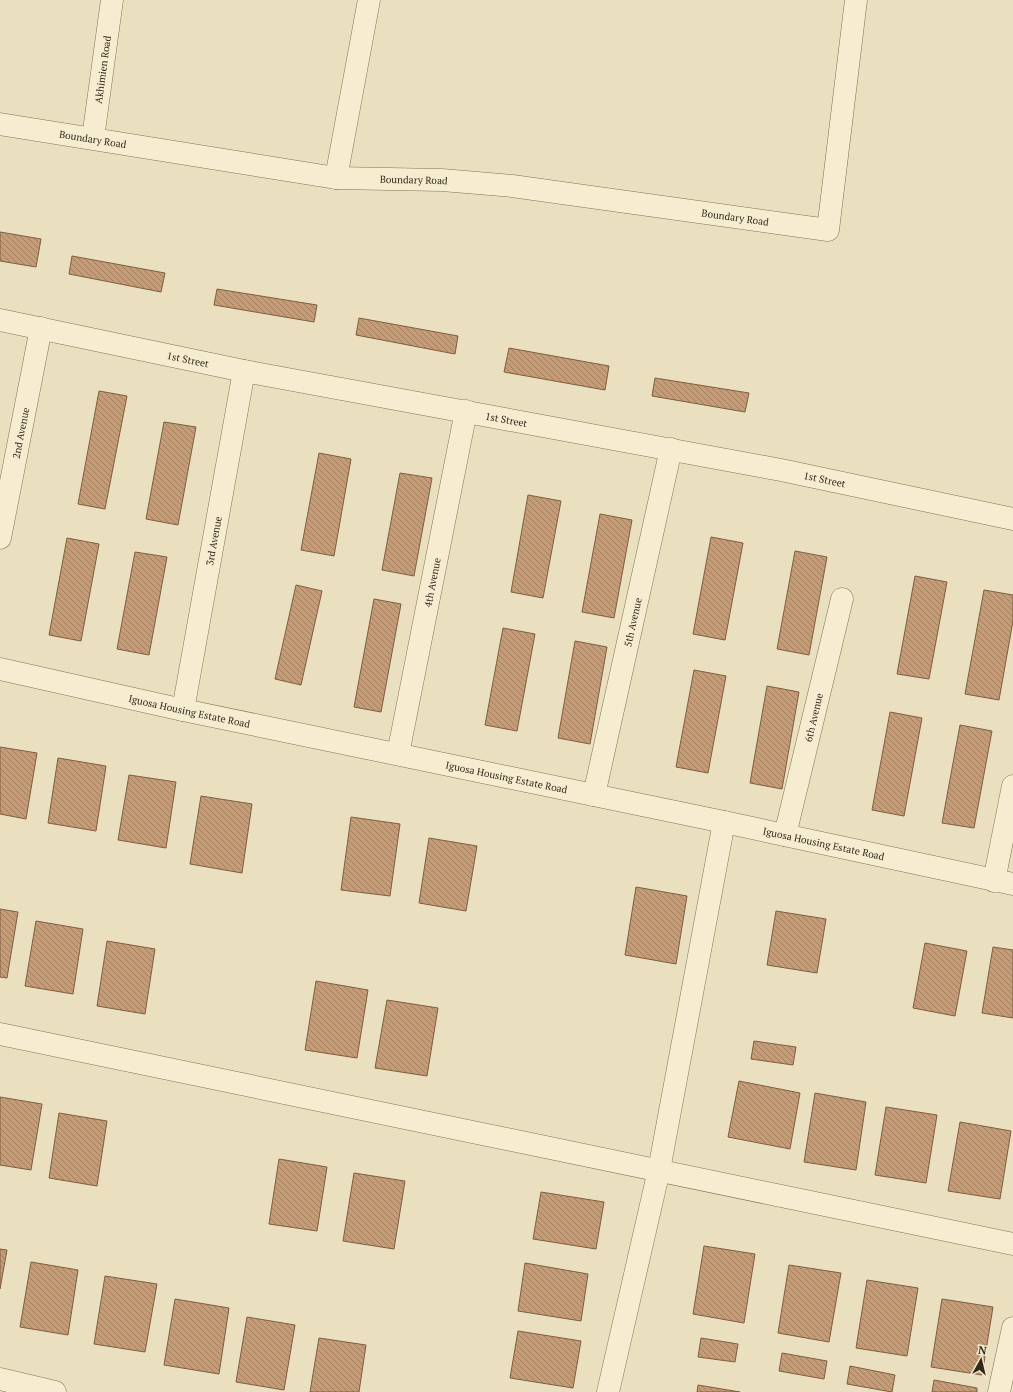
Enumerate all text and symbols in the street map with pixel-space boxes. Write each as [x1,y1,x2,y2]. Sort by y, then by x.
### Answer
street label: Akhimien Road [91,34,114,104]
street label: Boundary Road [58,127,128,151]
street label: Boundary Road [380,172,449,187]
street label: Boundary Road [701,206,770,228]
street label: 1st Street [166,349,210,370]
street label: 2nd Avenue [9,406,32,460]
street label: 1st Street [484,409,529,430]
street label: 1st Street [803,468,847,490]
street label: 3rd Avenue [203,515,224,566]
street label: 4th Avenue [421,557,443,608]
street label: 5th Avenue [621,596,644,648]
street label: Iguosa Housing Estate Road [127,692,252,730]
street label: 6th Avenue [801,692,826,743]
street label: Iguosa Housing Estate Road [445,758,569,796]
street label: Iguosa Housing Estate Road [762,824,886,863]
north arrow [961,1340,1001,1380]
text: N [977,1343,988,1358]

